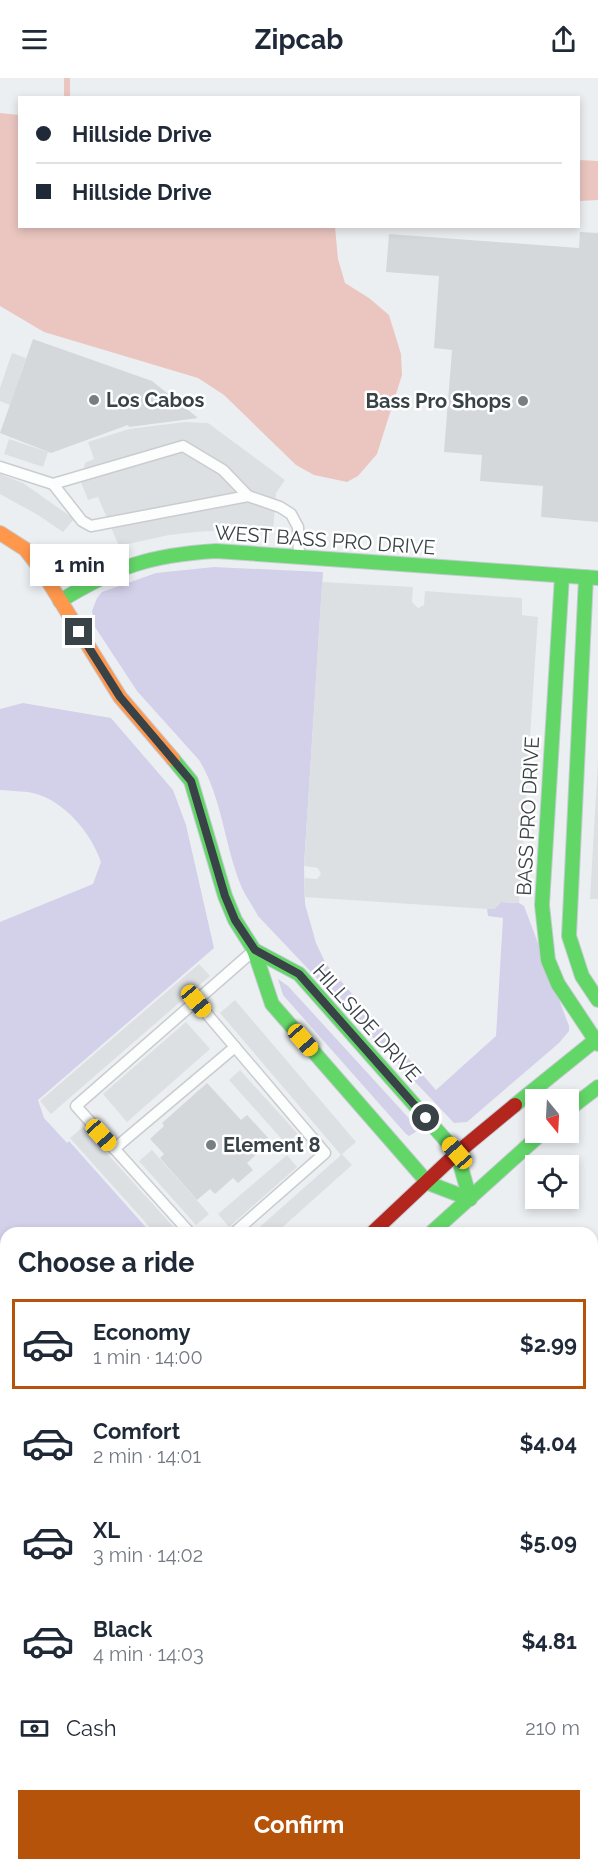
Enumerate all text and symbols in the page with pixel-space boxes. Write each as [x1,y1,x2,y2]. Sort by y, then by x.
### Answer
icon: menu [18,23,51,56]
icon: share [547,23,580,56]
text: Zipcab [255,24,343,55]
text: Hillside Drive [72,121,212,147]
text: Hillside Drive [72,179,212,205]
place label: Los Cabos [106,388,204,412]
place label: Bass Pro Shops [365,389,511,413]
marker: Los Cabos [87,393,101,407]
marker: Bass Pro Shops [516,394,530,408]
street label: WEST BASS PRO DRIVE [214,520,436,560]
callout: 1 min [29,545,128,587]
text: 1 min [54,553,105,577]
route end [65,618,92,645]
street label: BASS PRO DRIVE [512,736,544,896]
street label: HILLSIDE DRIVE [308,959,426,1087]
car [178,981,214,1021]
car [284,1021,322,1059]
north arrow [525,1089,579,1143]
map controls [525,1089,579,1209]
route start [412,1104,439,1131]
car [82,1116,120,1154]
place label: Element 8 [223,1133,321,1157]
car [438,1134,476,1172]
marker: Element 8 [204,1138,218,1152]
button: locate [525,1155,579,1209]
text: Choose a ride [18,1247,194,1278]
icon: car [21,1317,75,1371]
text: Economy [93,1319,191,1345]
text: $2.99 [520,1331,577,1357]
text: 1 min · 14:00 [93,1345,203,1369]
icon: car [21,1416,75,1470]
text: Comfort [93,1418,180,1444]
text: $4.04 [519,1430,577,1456]
text: 2 min · 14:01 [93,1444,201,1468]
icon: car [21,1515,75,1569]
text: XL [93,1517,120,1543]
text: $5.09 [519,1529,577,1555]
text: 3 min · 14:02 [93,1543,203,1567]
icon: car [21,1614,75,1668]
text: Black [93,1616,152,1642]
text: $4.81 [521,1628,577,1654]
text: 4 min · 14:03 [93,1642,204,1666]
icon: cash [18,1712,51,1745]
text: Cash [66,1715,117,1741]
text: 210 m [525,1716,580,1740]
button: Confirm [18,1790,580,1859]

